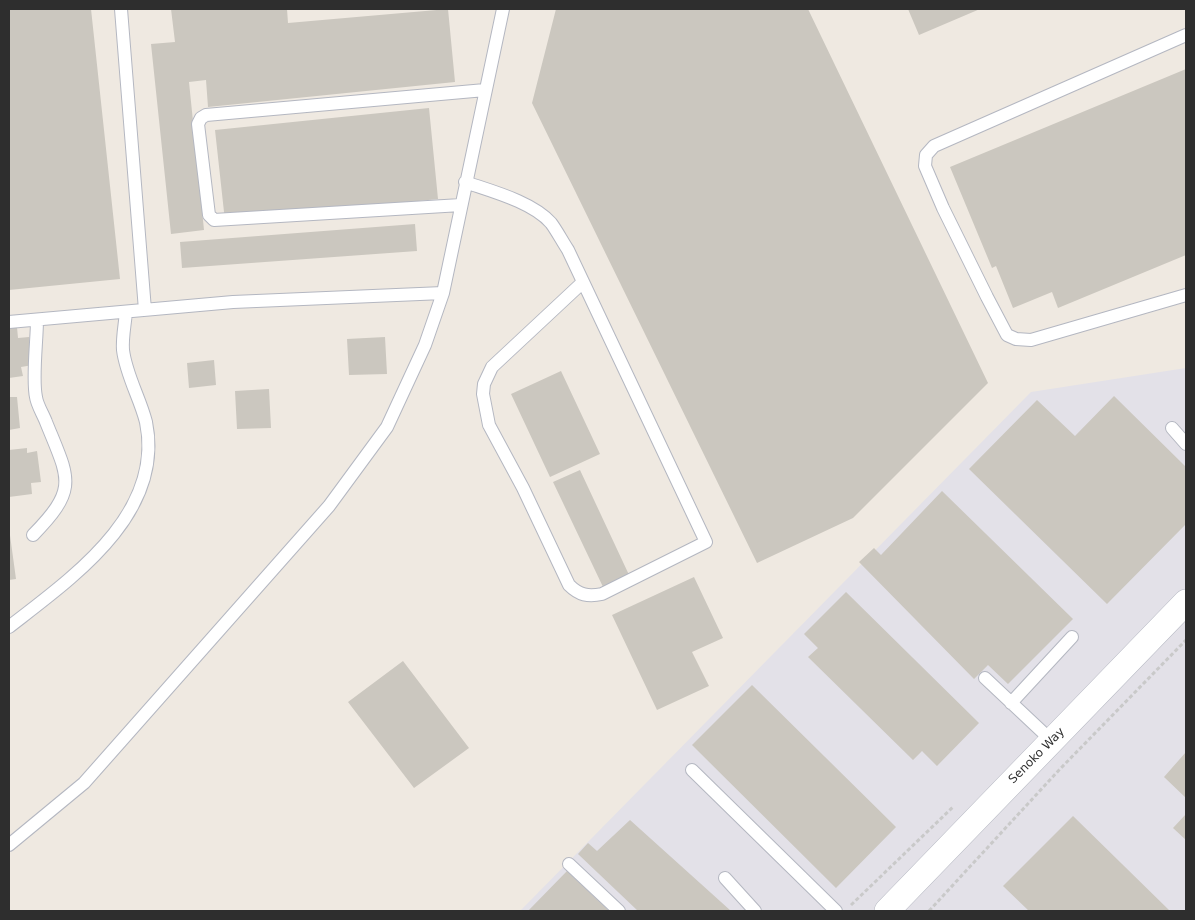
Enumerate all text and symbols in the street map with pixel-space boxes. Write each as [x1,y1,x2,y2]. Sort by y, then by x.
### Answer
street label: Senoko Way [1006,725,1068,787]

